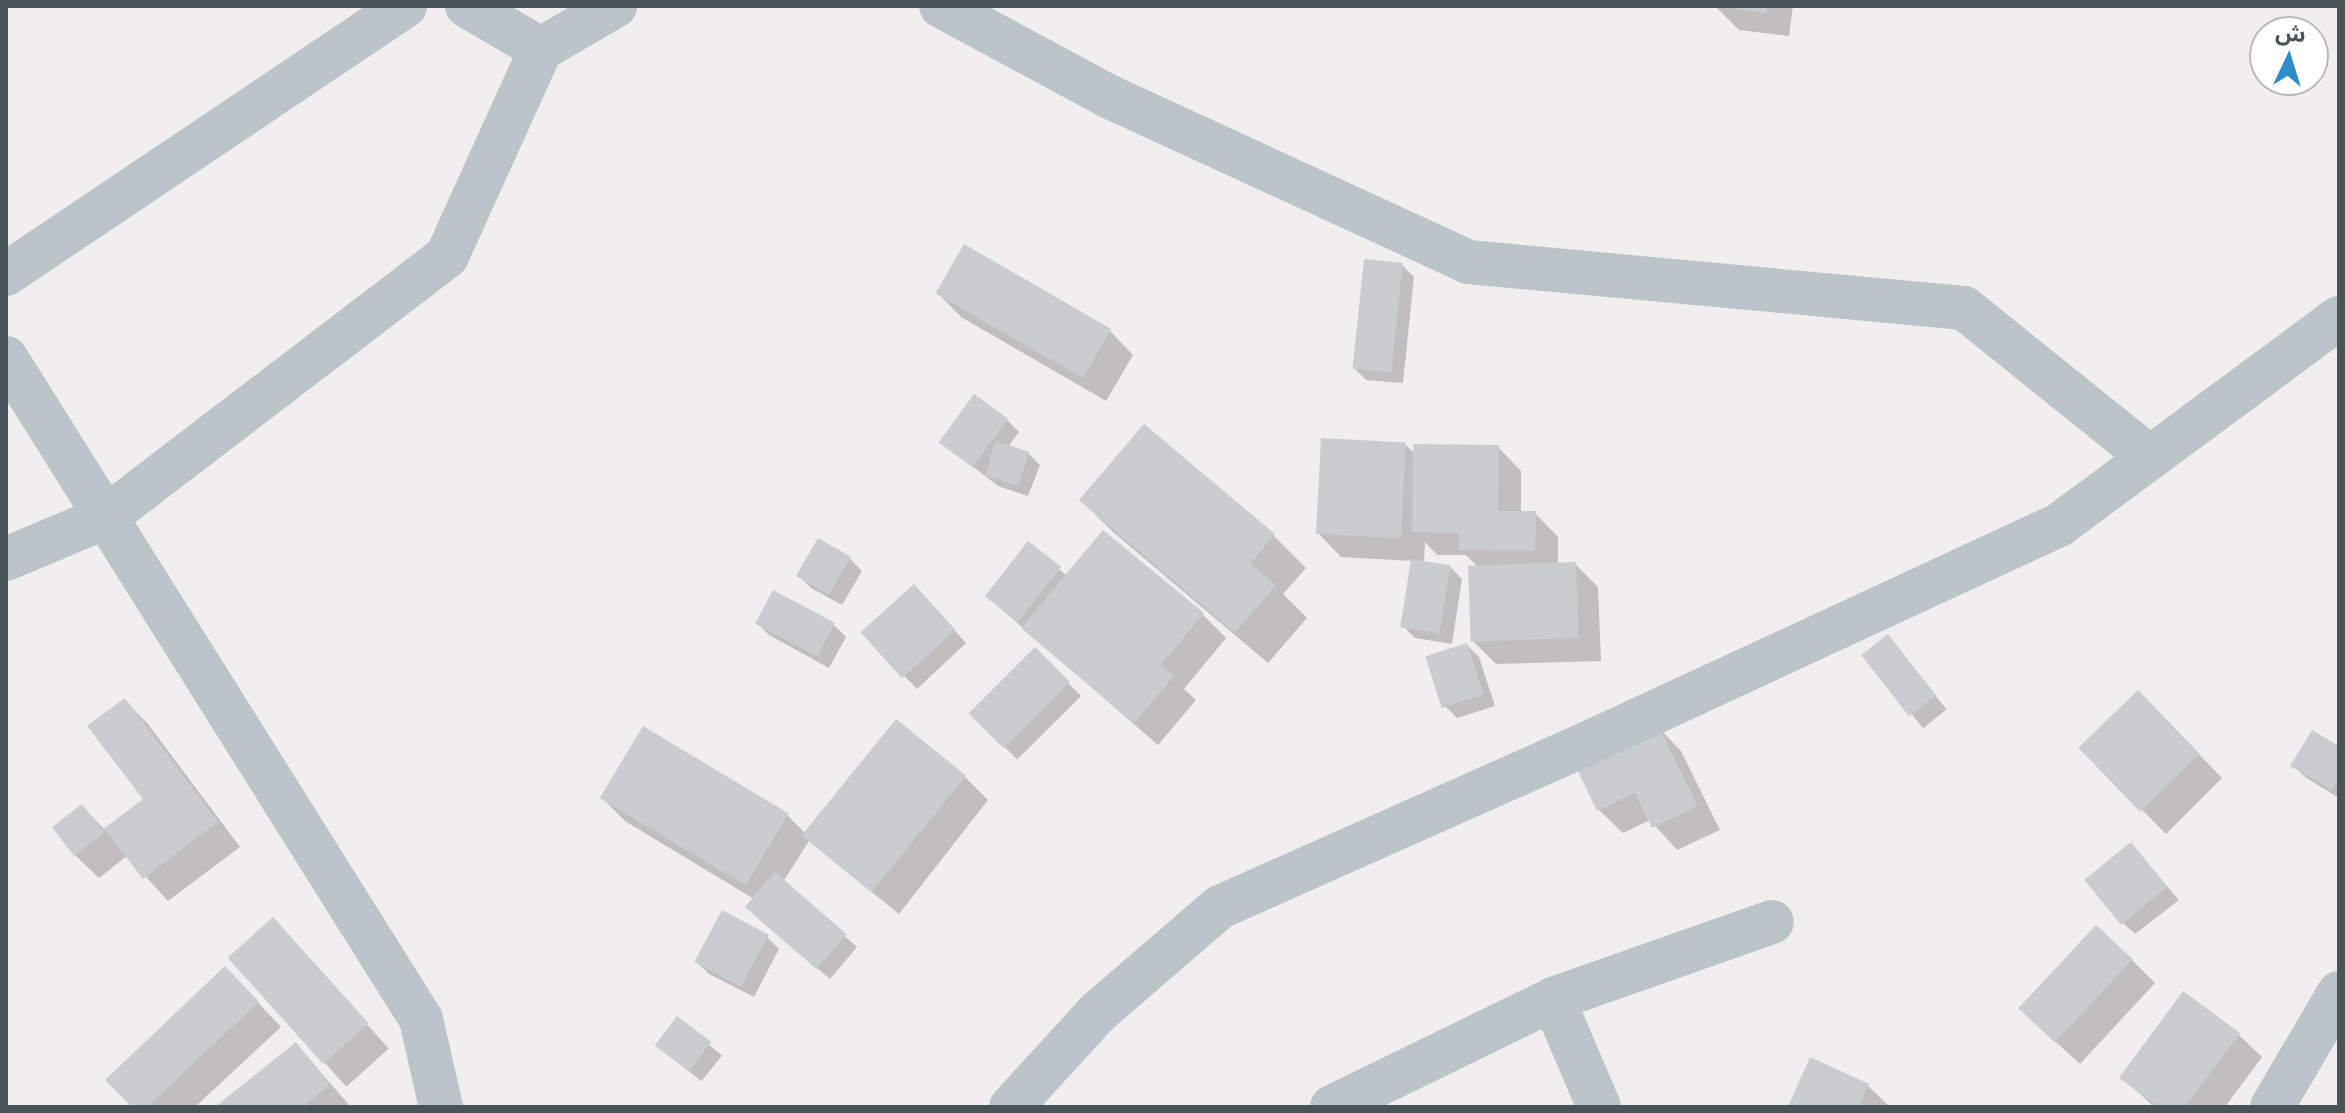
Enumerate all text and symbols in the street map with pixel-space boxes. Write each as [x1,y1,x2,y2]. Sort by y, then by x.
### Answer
north arrow [2249,16,2329,96]
text: ش [2275,19,2307,48]

